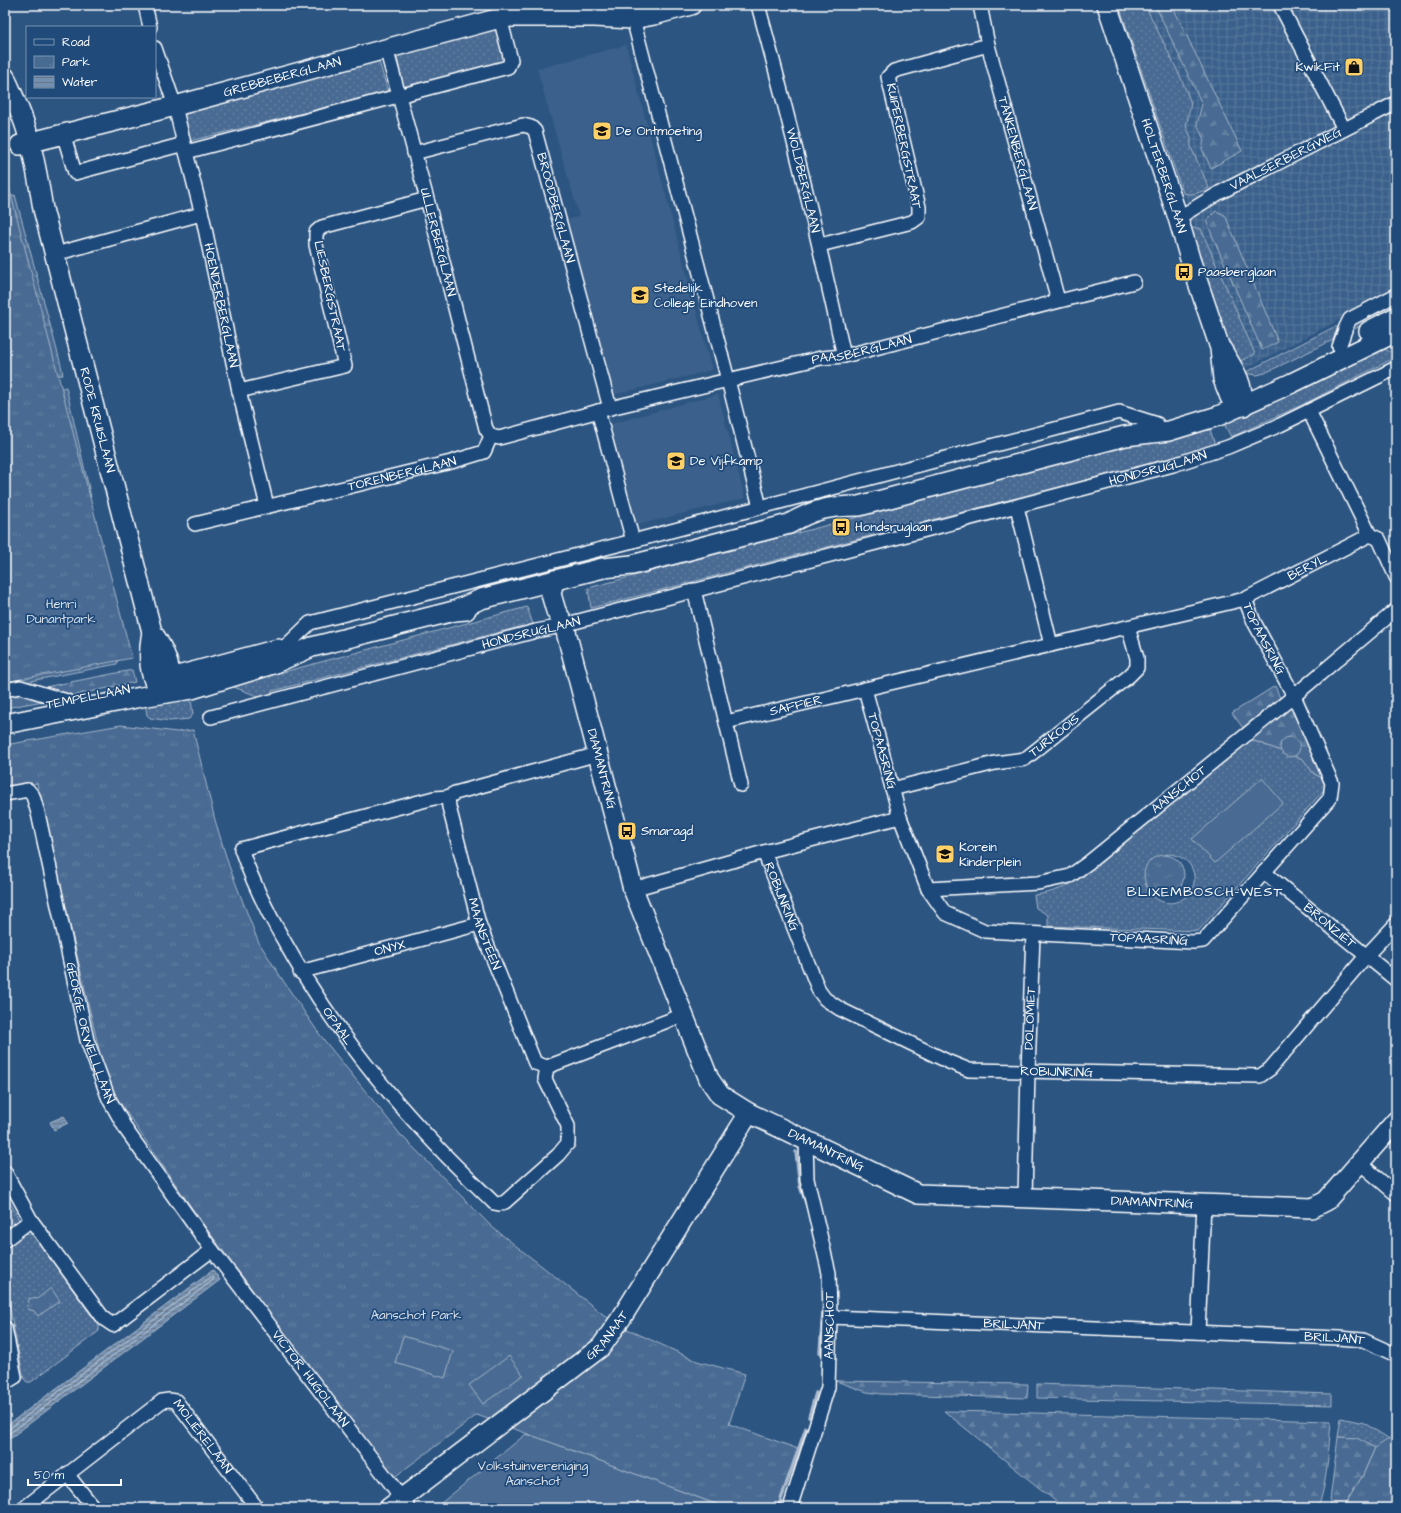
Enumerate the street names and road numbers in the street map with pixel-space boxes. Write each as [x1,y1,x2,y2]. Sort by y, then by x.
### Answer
street label: GREBBEBERGLAAN [221,52,343,101]
street label: KUIPERBERGSTRAAT [882,81,926,211]
street label: TANKENBERGLAAN [993,94,1042,212]
street label: HOLTERBERGLAAN [1136,116,1191,235]
street label: VAALSERBERGWEG [1227,123,1345,195]
street label: WOLDBERGLAAN [782,126,825,235]
street label: BROODBERGLAAN [532,151,579,265]
street label: ULLERBERGLAAN [415,186,461,298]
street label: LIESBERGSTRAAT [309,239,351,354]
street label: HOENDERBERGLAAN [199,241,243,369]
street label: PAASBERGLAAN [810,330,914,369]
street label: RODE KRUISLAAN [75,366,120,475]
street label: HONDSRUGLAAN [1107,446,1209,490]
street label: TORENBERGLAAN [346,452,459,496]
street label: BERYL [1284,550,1330,585]
street label: TOPAASRING [1238,600,1290,678]
street label: HONDSRUGLAAN [480,612,582,654]
street label: TEMPELLAAN [44,680,132,714]
street label: SAFFIER [768,690,824,720]
street label: TURKOOIS [1025,710,1084,761]
street label: TOPAASRING [863,711,901,791]
street label: DIAMANTRING [583,727,621,811]
street label: AANSCHOT [1147,761,1211,818]
street label: ROBIJNRING [760,860,803,934]
street label: MAANSTEEN [464,896,506,973]
street label: BRONZIET [1300,899,1361,953]
street label: TOPAASRING [1109,928,1189,950]
street label: ONYX [372,935,408,961]
street label: GEORGE ORWELLLAAN [61,961,119,1107]
street label: DOLOMIET [1020,985,1040,1050]
street label: OPAAL [318,1004,357,1049]
street label: ROBIJNRING [1020,1062,1093,1082]
street label: DIAMANTRING [785,1124,867,1176]
street label: DIAMANTRING [1111,1192,1194,1213]
street label: AANSCHOT [820,1291,839,1360]
street label: GRANAAT [582,1306,633,1364]
street label: BRILJANT [983,1314,1046,1335]
street label: VICTOR HUGOLAAN [268,1327,353,1431]
street label: BRILJANT [1304,1328,1367,1349]
street label: MOLIÈRELAAN [169,1395,237,1477]

